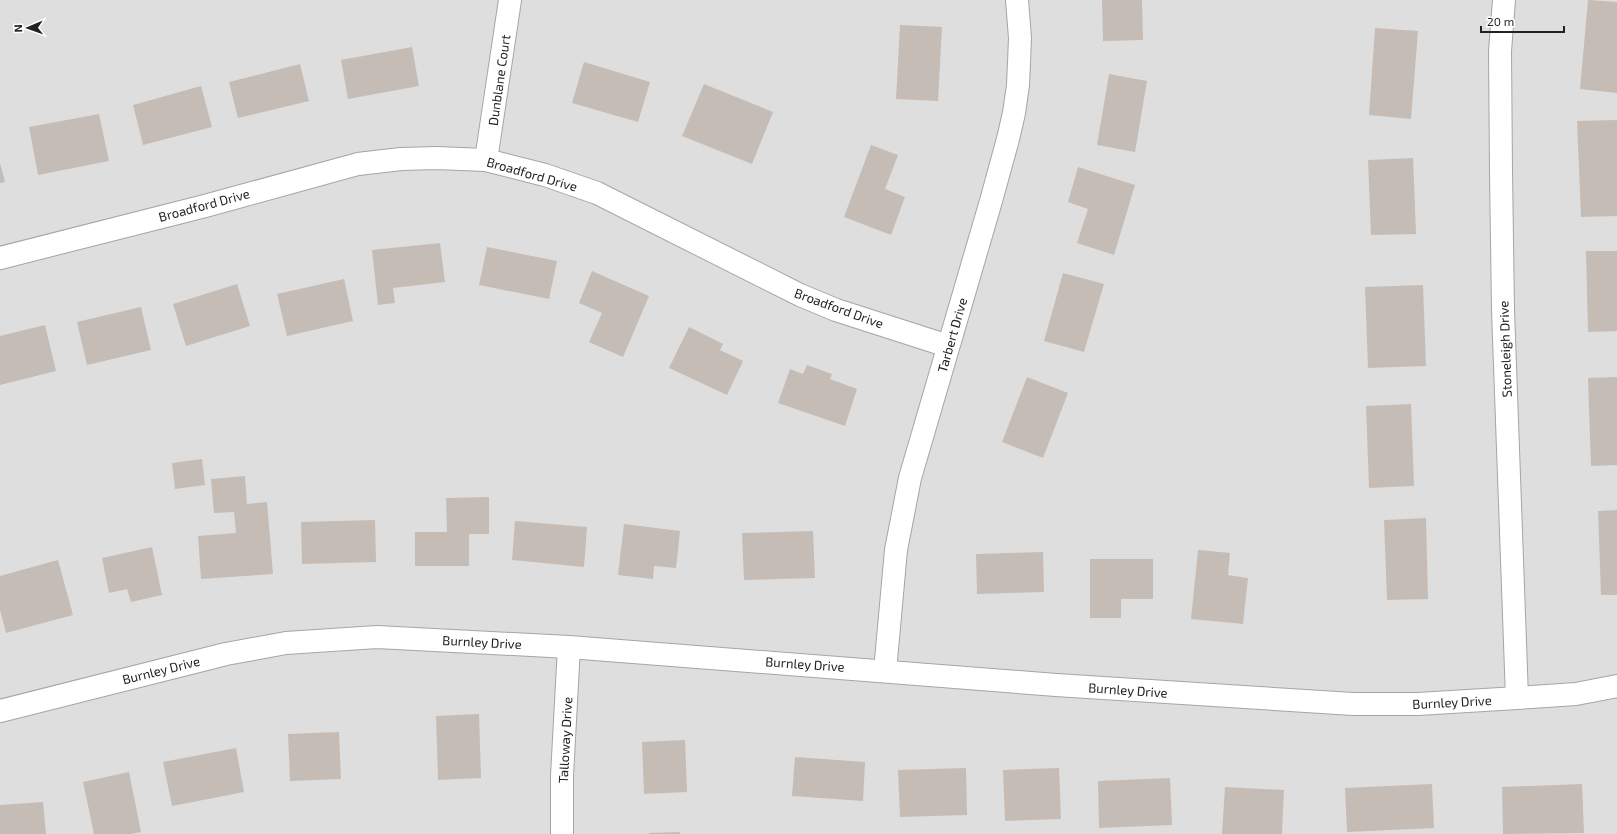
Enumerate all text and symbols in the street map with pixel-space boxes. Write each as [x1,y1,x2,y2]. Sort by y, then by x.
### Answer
north arrow [8,8,48,48]
scale bar [1481,8,1564,34]
text: 20 m [1487,14,1514,28]
text: N [11,24,24,33]
street label: Dunblane Court [485,33,513,127]
street label: Broadford Drive [485,153,579,195]
street label: Broadford Drive [157,185,251,225]
street label: Broadford Drive [792,284,886,332]
street label: Tarbert Drive [934,296,970,374]
street label: Stoneleigh Drive [1495,300,1515,398]
street label: Burnley Drive [442,632,522,652]
street label: Burnley Drive [121,653,201,687]
street label: Burnley Drive [765,653,845,675]
street label: Burnley Drive [1088,679,1168,701]
street label: Burnley Drive [1412,692,1492,712]
street label: Talloway Drive [555,696,575,784]

